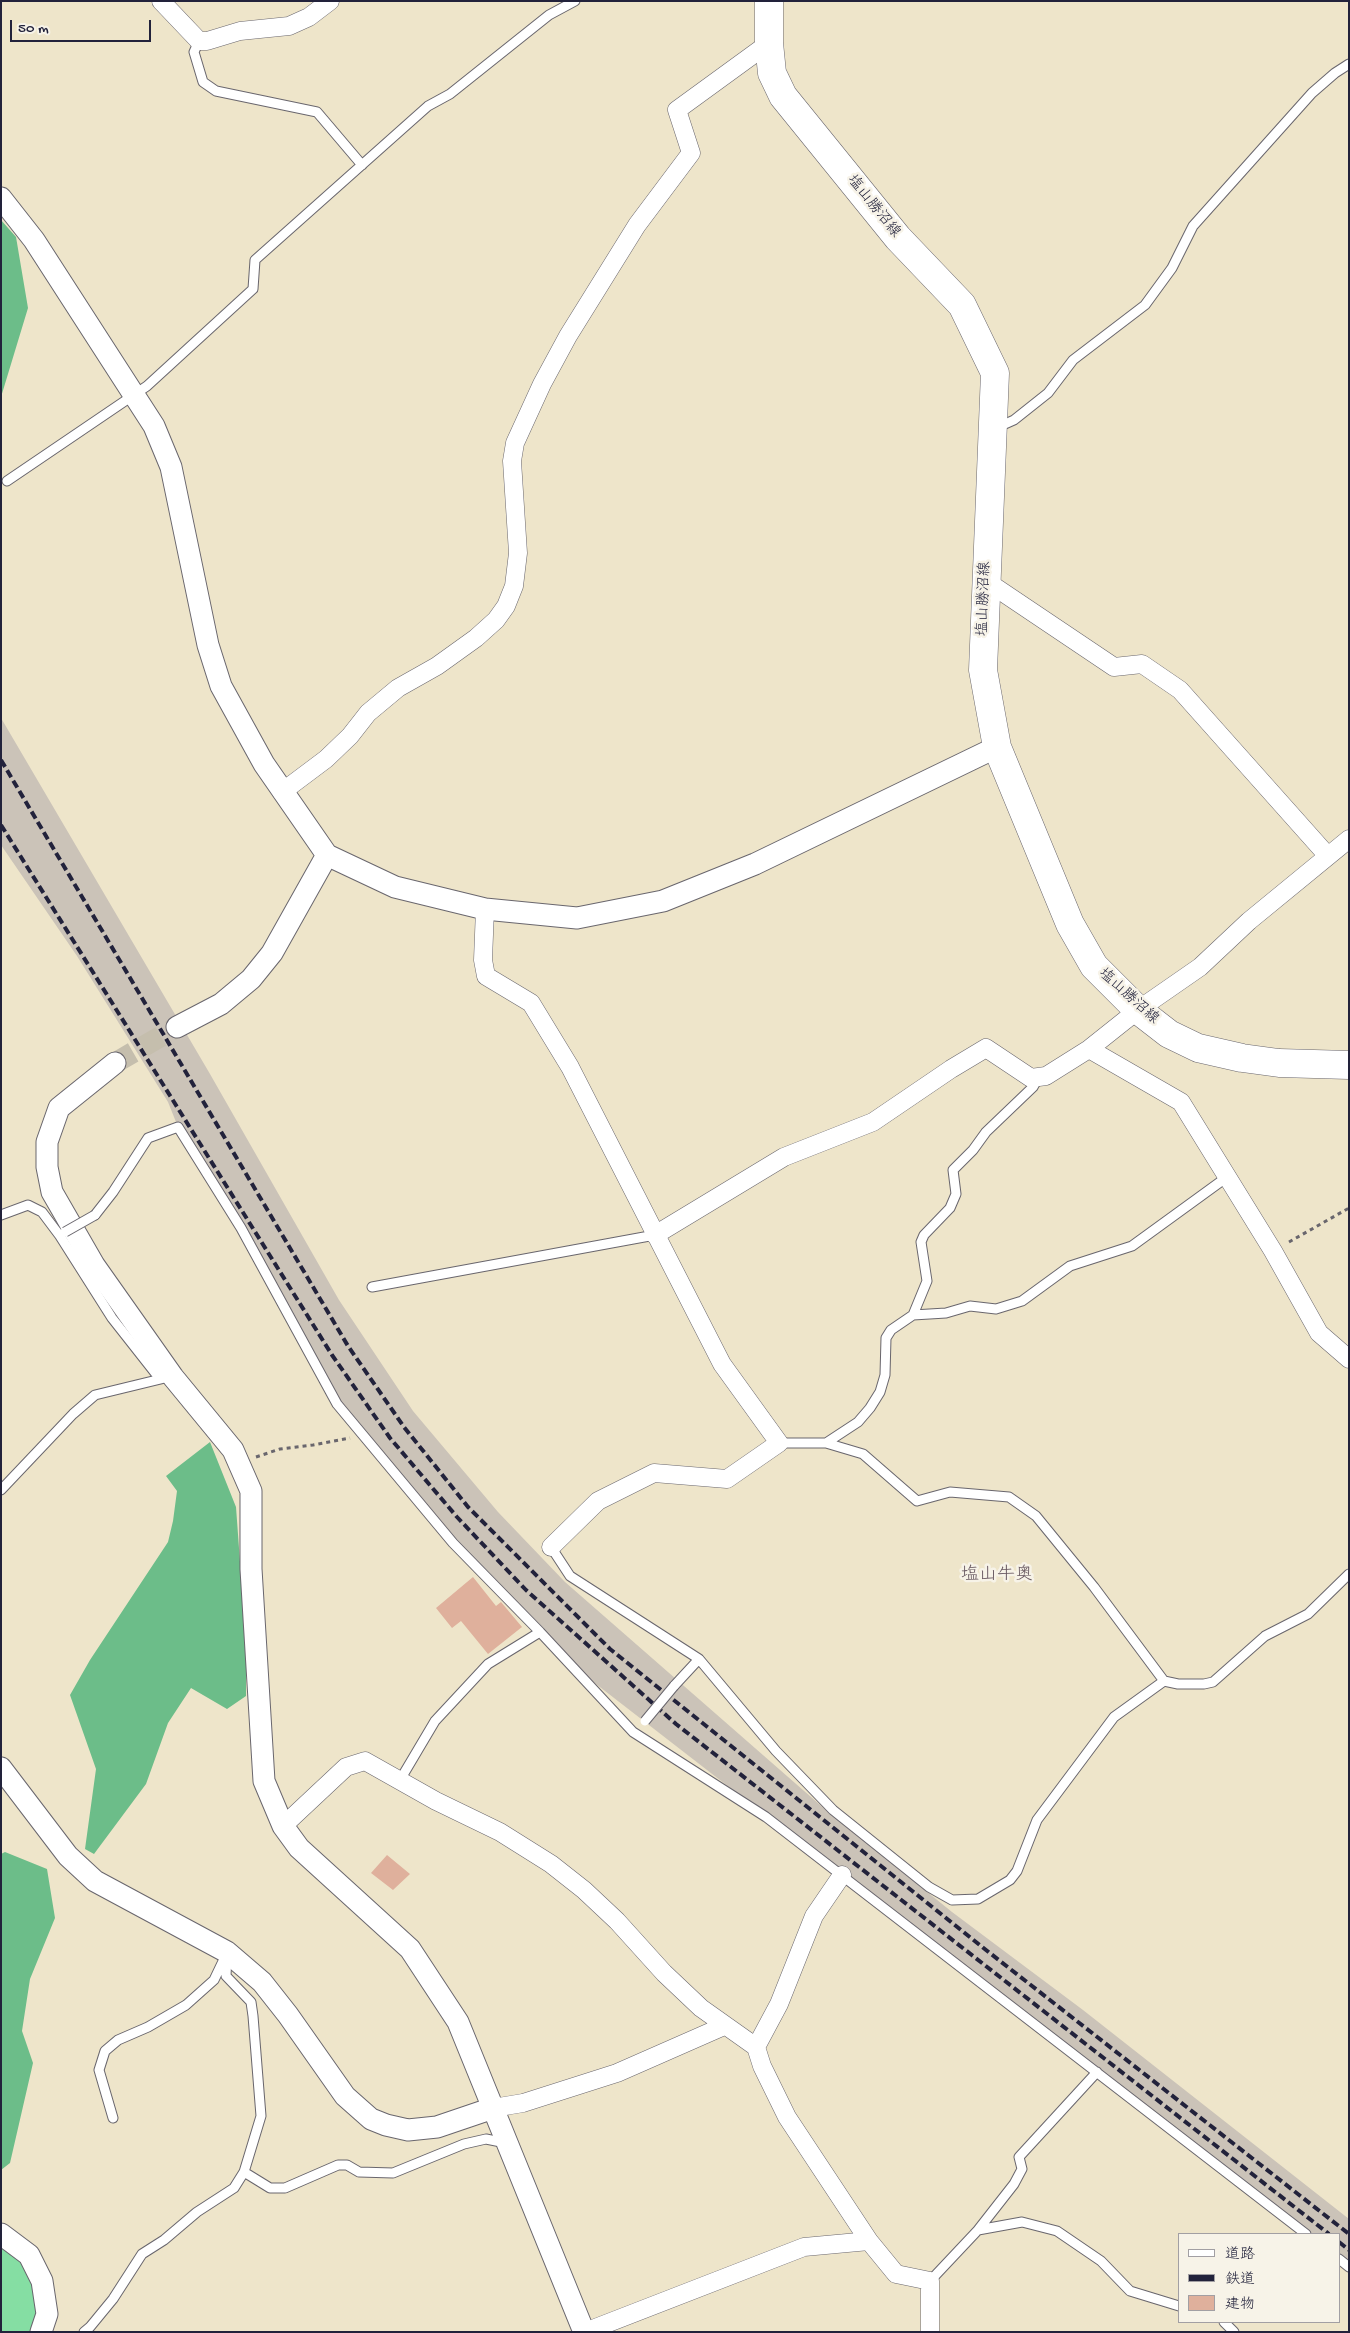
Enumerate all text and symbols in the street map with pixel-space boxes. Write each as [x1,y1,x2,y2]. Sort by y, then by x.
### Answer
scale bar [12,10,154,42]
text: 50 m [18,20,49,38]
street label: 塩山勝沼線 [842,172,904,242]
street label: 塩山勝沼線 [975,561,995,637]
street label: 塩山勝沼線 [1094,965,1162,1029]
district label: 塩山牛奥 [961,1565,1033,1587]
legend [1178,2233,1340,2323]
text: 道路 [1225,2246,1255,2264]
text: 鉄道 [1225,2271,1255,2289]
text: 建物 [1225,2296,1255,2314]

